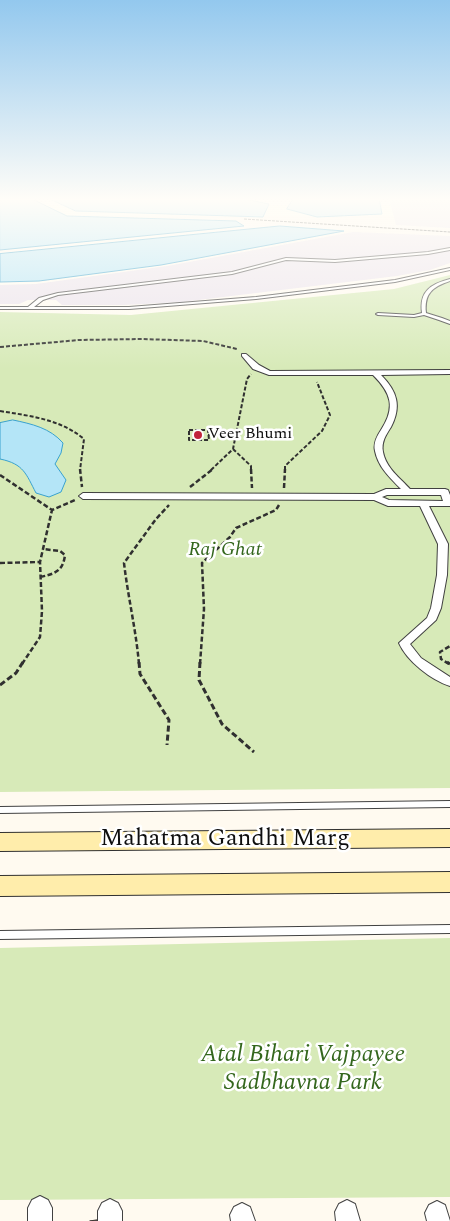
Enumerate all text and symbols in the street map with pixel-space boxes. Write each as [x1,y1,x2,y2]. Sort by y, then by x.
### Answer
place label: Veer Bhumi [208,425,292,445]
marker: Veer Bhumi [192,429,204,441]
park label: Raj Ghat [188,539,262,563]
street label: Mahatma Gandhi Marg [100,826,350,854]
park label: Atal Bihari Vajpayee Sadbhavna Park [201,1042,405,1098]

